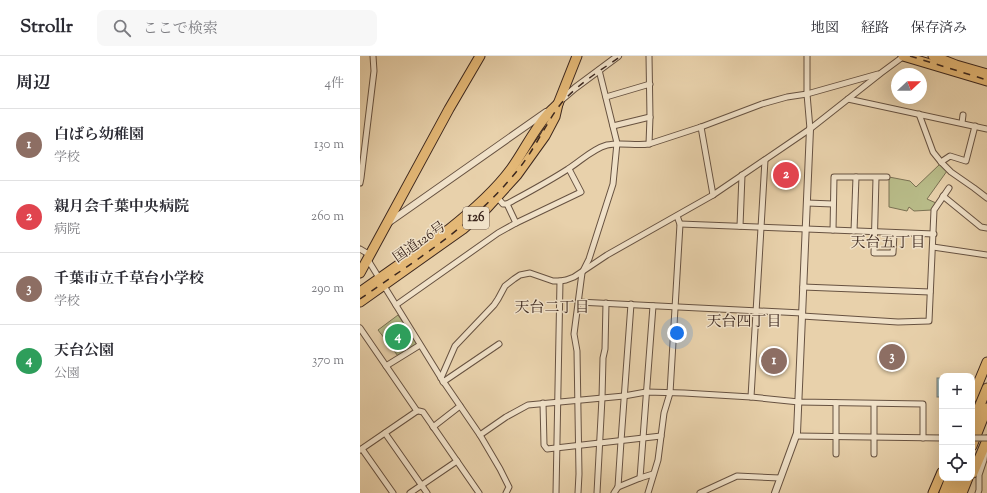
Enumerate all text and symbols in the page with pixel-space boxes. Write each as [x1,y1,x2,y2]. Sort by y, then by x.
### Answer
search box [97,10,377,46]
text: Strollr [20,14,73,41]
icon: search [111,17,133,39]
text: ここで検索 [143,19,218,40]
text: 地図 [811,19,839,39]
text: 経路 [861,19,889,39]
text: 保存済み [911,19,967,39]
north arrow [891,68,927,104]
text: 周辺 [16,72,50,96]
text: 4件 [324,75,344,93]
text: 白ばら幼稚園 [54,125,144,146]
text: 1 [27,136,31,154]
text: 130 m [314,136,344,154]
text: 学校 [54,149,80,167]
pin: 2 [773,160,799,190]
text: 親月会千葉中央病院 [54,197,189,218]
road number: 126 [463,207,489,229]
text: 2 [26,208,32,226]
text: 260 m [311,208,344,226]
street label: 国道126号 [390,218,450,268]
text: 病院 [54,221,80,239]
district label: 天台五丁目 [850,233,926,254]
text: 千葉市立千草台小学校 [54,269,204,290]
text: 3 [26,280,32,298]
text: 290 m [311,280,344,298]
text: 学校 [54,293,80,311]
district label: 天台二丁目 [514,298,590,319]
district label: 天台四丁目 [706,312,782,333]
pin: 4 [385,322,411,352]
your location [667,323,687,343]
text: 天台公園 [54,341,114,362]
pin: 3 [879,342,905,372]
pin: 1 [761,346,787,376]
text: 4 [26,352,32,370]
text: 370 m [312,352,344,370]
text: 公園 [54,365,80,383]
map controls [939,373,975,481]
button: + [939,373,975,409]
button: − [939,409,975,445]
button: locate [939,445,975,481]

